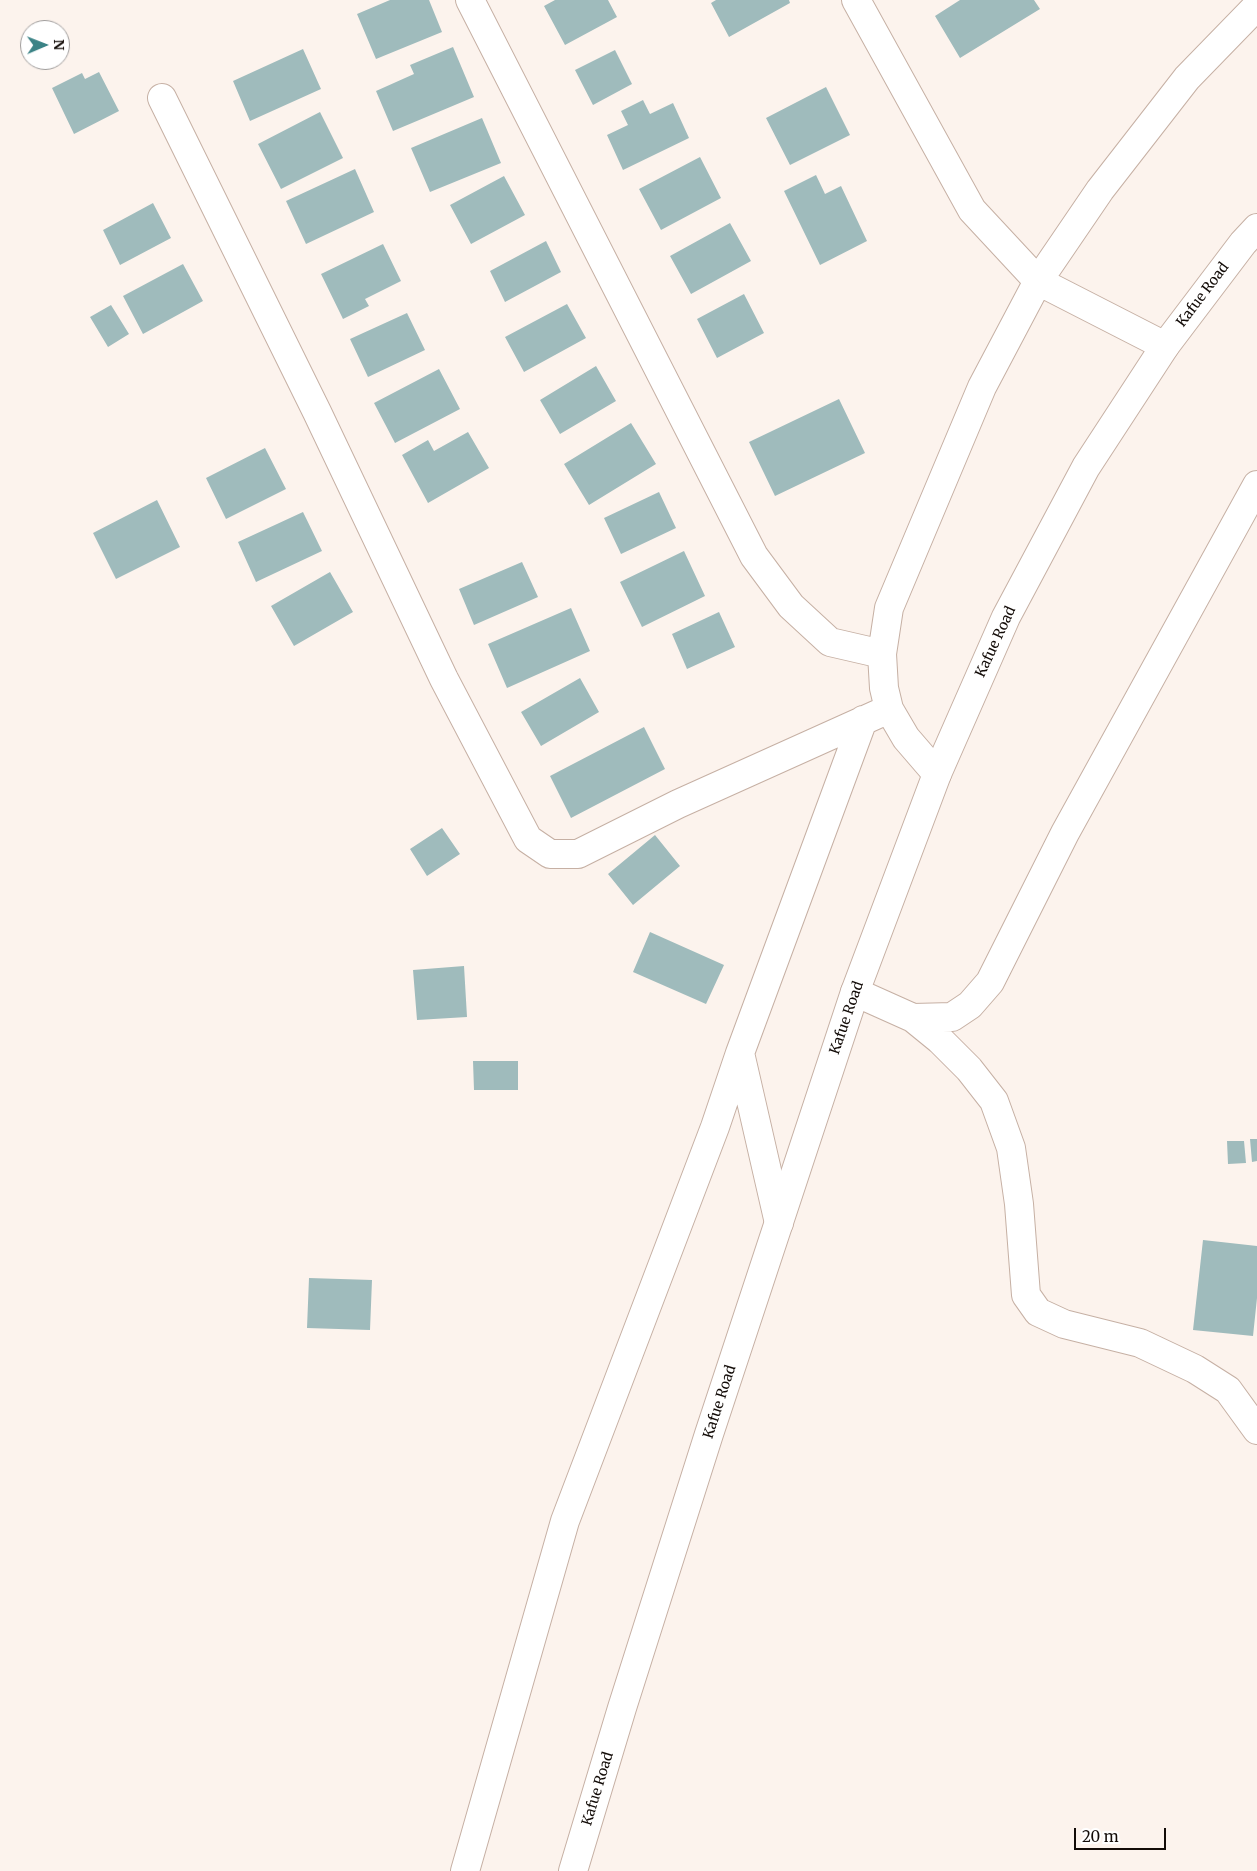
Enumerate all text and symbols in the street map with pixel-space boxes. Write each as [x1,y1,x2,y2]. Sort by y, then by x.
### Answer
north arrow [20,20,70,70]
text: N [50,39,68,50]
street label: Kafue Road [1173,260,1233,330]
street label: Kafue Road [972,604,1020,680]
street label: Kafue Road [827,979,867,1057]
street label: Kafue Road [700,1363,740,1441]
street label: Kafue Road [579,1750,617,1828]
scale bar [1077,1818,1170,1850]
text: 20 m [1082,1827,1119,1846]

